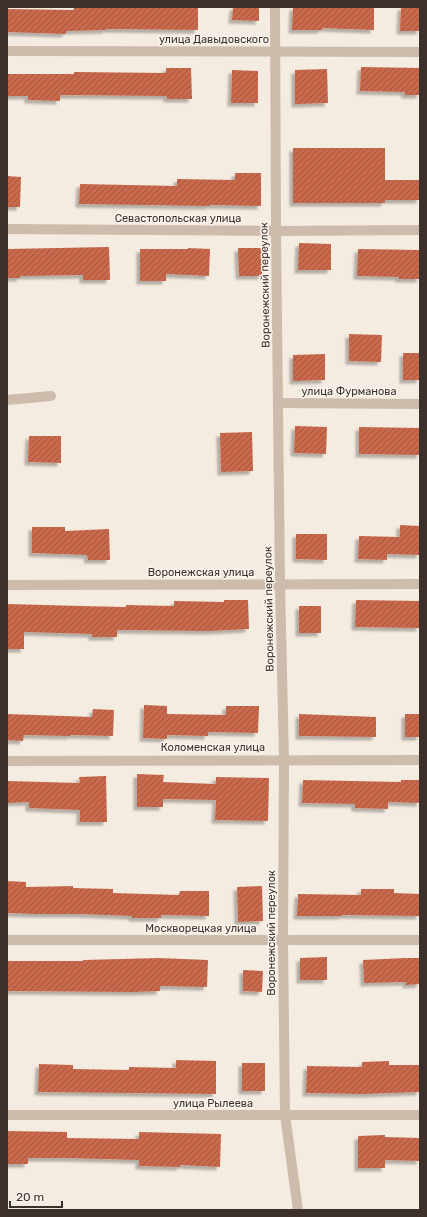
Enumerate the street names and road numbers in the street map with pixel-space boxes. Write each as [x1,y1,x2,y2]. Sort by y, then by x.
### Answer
street label: улица Давыдовского [159,33,269,46]
street label: Севастопольская улица [115,212,241,225]
street label: Воронежский переулок [257,222,273,348]
street label: улица Фурманова [301,385,397,398]
street label: Воронежский переулок [261,546,277,672]
street label: Воронежская улица [148,566,254,579]
street label: Коломенская улица [161,741,265,754]
street label: Воронежский переулок [265,870,278,996]
street label: Москворецкая улица [145,922,257,935]
street label: улица Рылеева [173,1097,253,1110]

